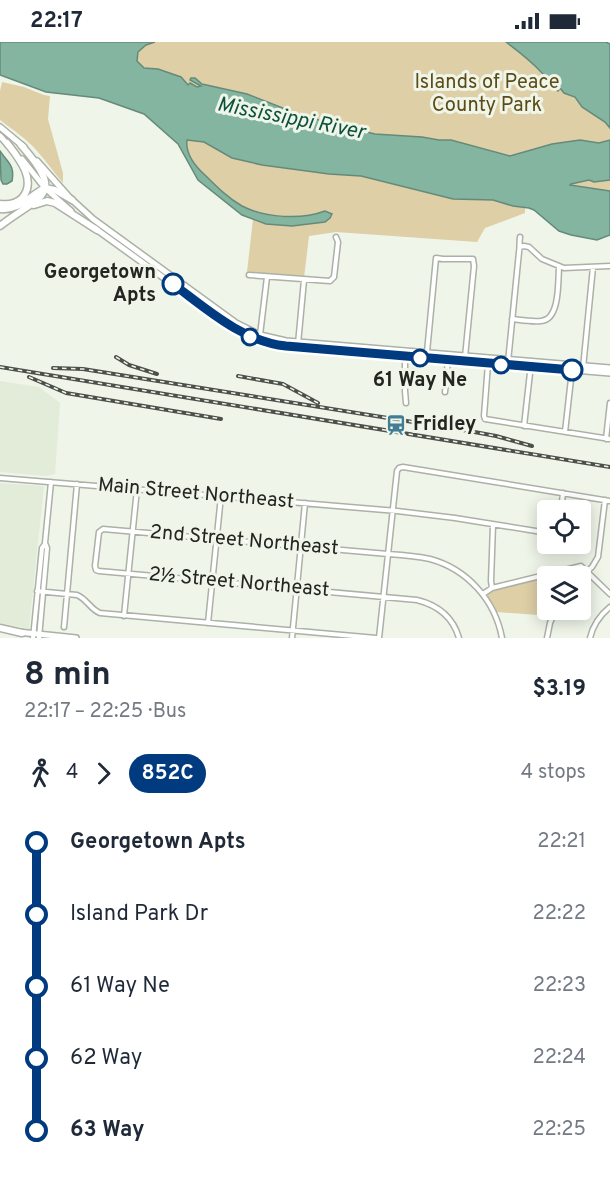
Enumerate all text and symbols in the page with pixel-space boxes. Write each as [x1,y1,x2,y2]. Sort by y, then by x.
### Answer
text: 22:17 [30,8,83,35]
park label: Islands of Peace County Park [415,70,559,119]
water label: Mississippi River [215,91,369,147]
place label: Georgetown Apts [44,260,156,309]
marker: Georgetown Apts [162,273,184,295]
unlabelled marker [241,328,259,346]
marker: 61 Way Ne [411,349,429,367]
unlabelled marker [492,356,510,374]
unlabelled marker [561,359,583,381]
place label: 61 Way Ne [373,368,467,394]
place label: Fridley [413,412,476,438]
station icon: Fridley [384,413,408,437]
street label: Main Street Northeast [97,472,295,516]
map controls [537,500,591,620]
button: locate [537,500,591,554]
street label: 2nd Street Northeast [148,520,340,562]
street label: 2½ Street Northeast [148,562,330,604]
button: layers [537,566,591,620]
text: 8 min [24,655,111,697]
text: $3.19 [532,676,586,703]
text: 22:17 – 22:25 · Bus [24,699,186,725]
icon: walk [24,757,57,790]
icon: forward [87,757,120,790]
text: 4 [66,760,78,786]
text: 852C [141,760,194,787]
text: 4 stops [521,760,586,786]
text: Georgetown Apts [70,829,246,856]
text: 22:21 [537,829,586,855]
text: Island Park Dr [70,901,208,928]
text: 22:22 [533,901,586,927]
text: 61 Way Ne [70,973,170,1000]
text: 22:23 [533,973,586,999]
text: 62 Way [70,1045,142,1072]
text: 22:24 [533,1045,586,1071]
text: 63 Way [70,1117,145,1144]
text: 22:25 [532,1117,586,1143]

